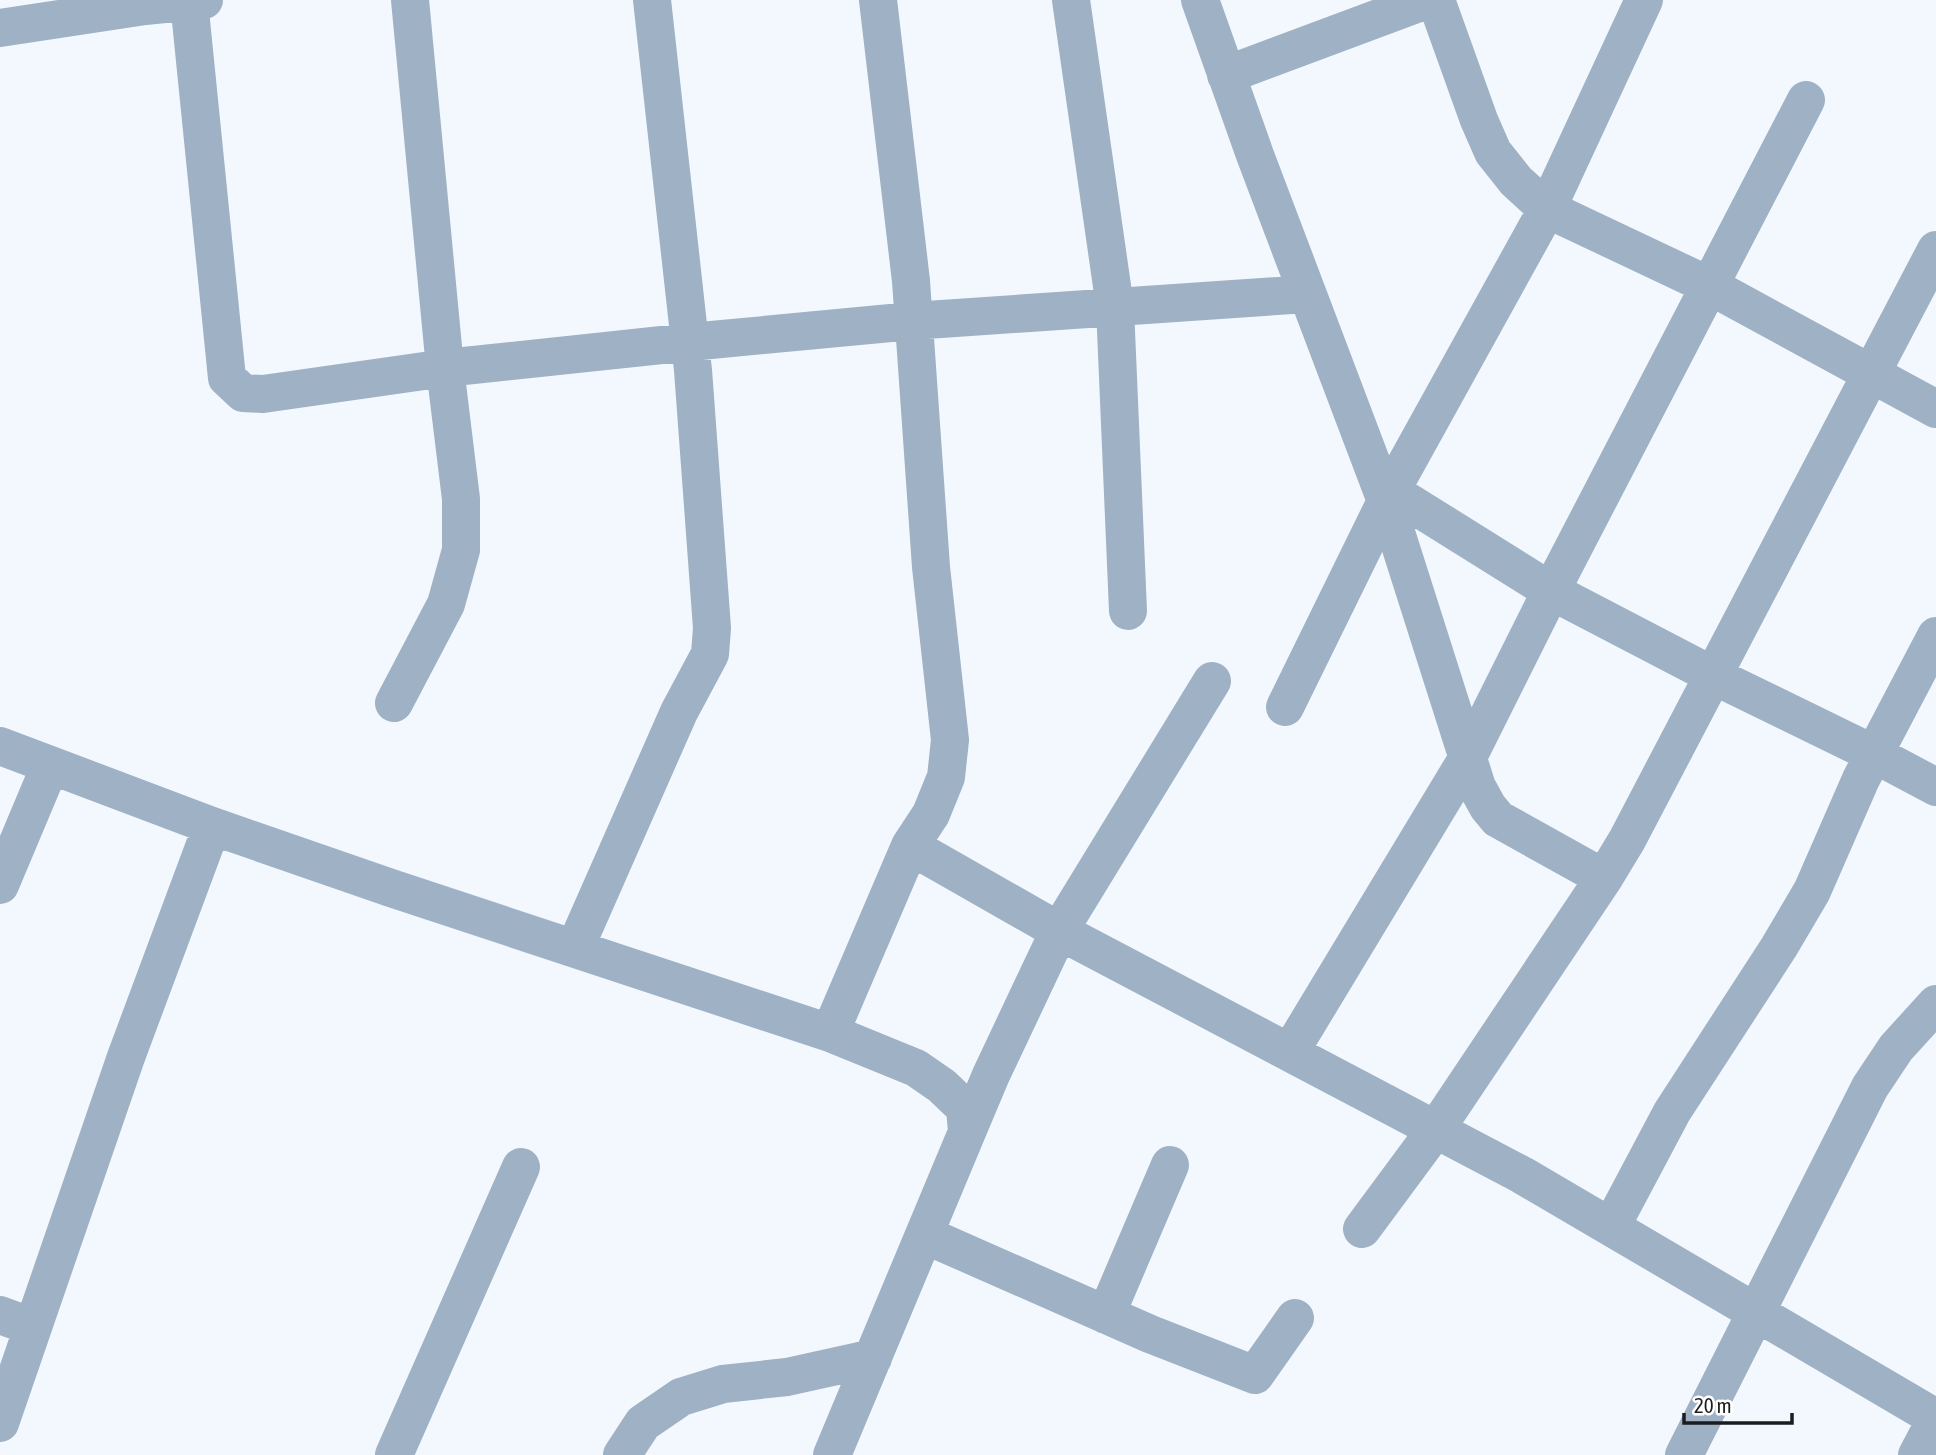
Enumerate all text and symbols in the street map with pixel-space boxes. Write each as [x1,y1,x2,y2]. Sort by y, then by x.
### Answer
scale bar [1684,1382,1792,1426]
text: 20 m [1694,1393,1732,1417]

